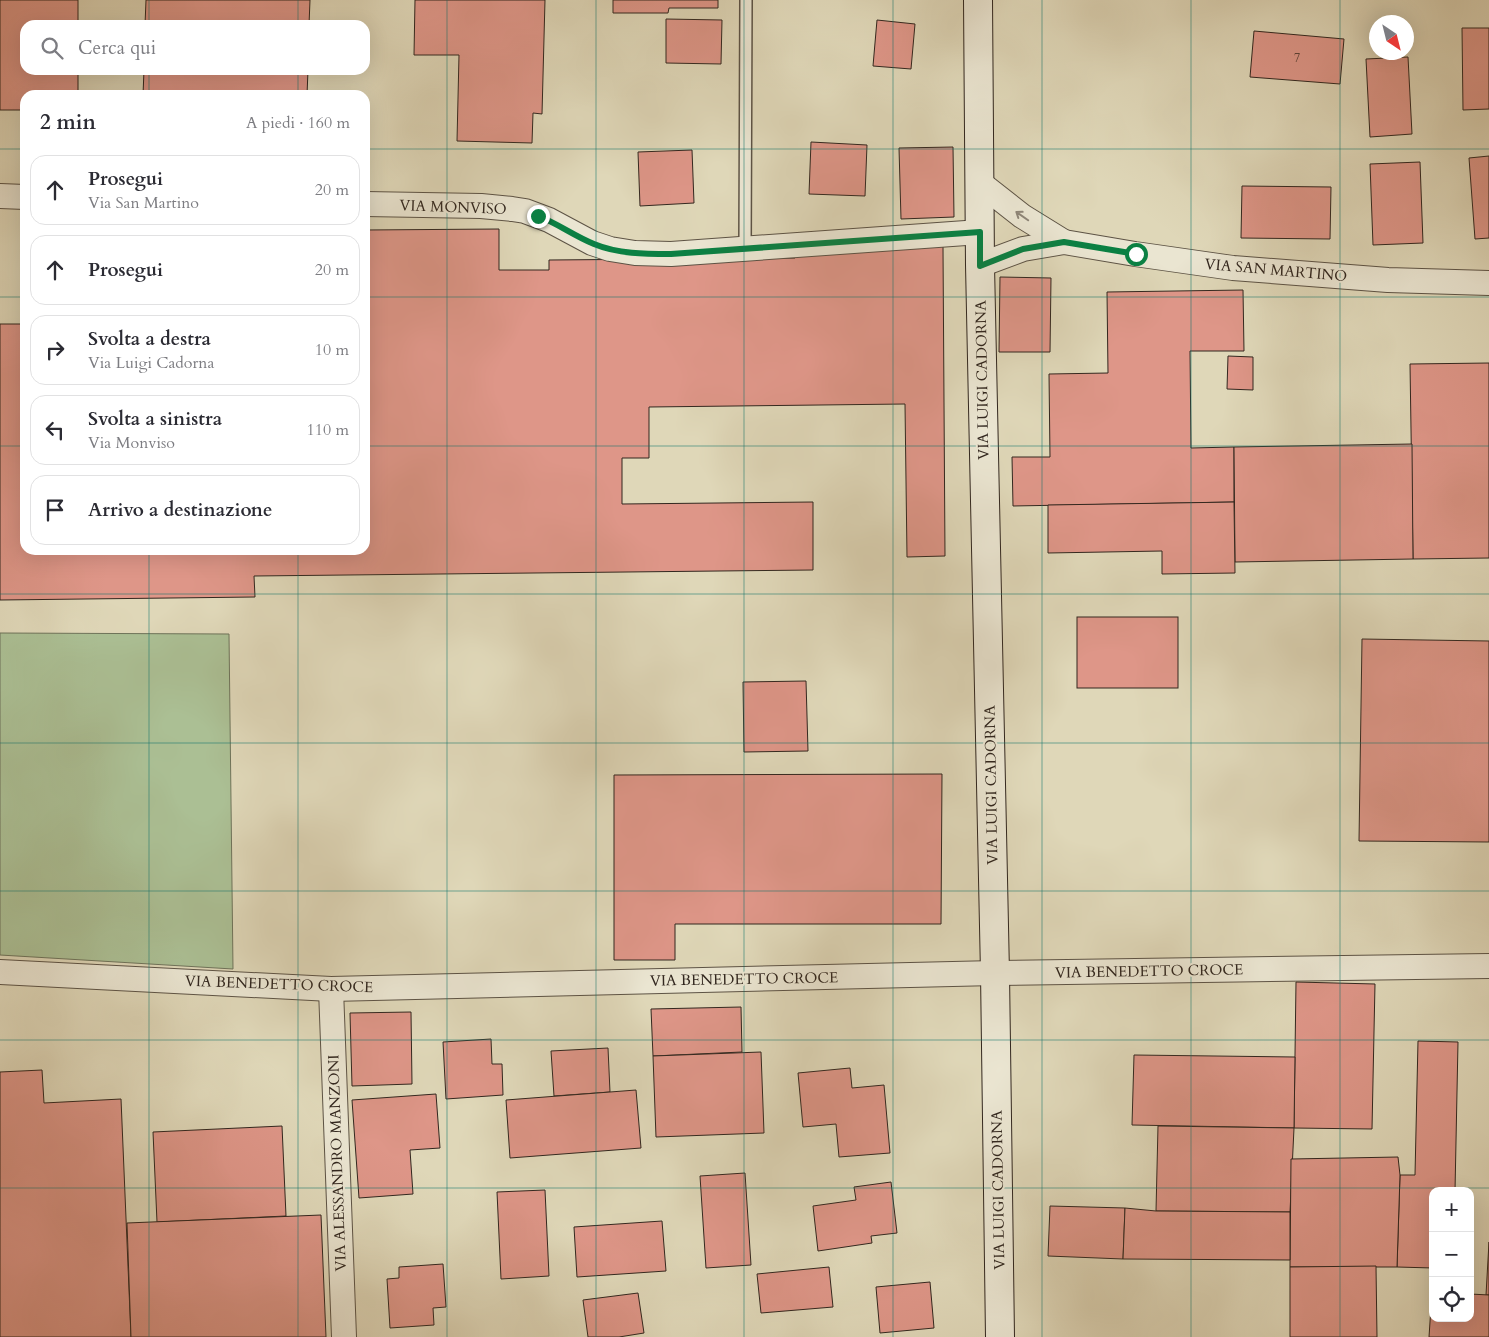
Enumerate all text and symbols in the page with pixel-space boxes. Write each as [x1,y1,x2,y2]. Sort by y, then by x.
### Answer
north arrow [1369,15,1414,60]
search box [20,20,370,75]
icon: search [38,34,66,62]
text: Cerca qui [78,35,156,61]
house number: 7 [1294,50,1300,66]
text: 2 min [40,108,96,137]
text: A piedi · 160 m [246,112,350,134]
text: Prosegui [88,166,163,192]
icon: ahead [41,176,69,204]
text: 20 m [315,179,349,201]
text: Via San Martino [88,192,199,214]
street label: VIA MONVISO [399,195,507,219]
route end [527,205,550,228]
one-way arrow [1015,211,1029,221]
route start [1125,243,1148,266]
street label: VIA SAN MARTINO [1204,254,1348,286]
icon: ahead [41,256,69,284]
text: Prosegui [88,257,163,283]
text: 20 m [315,259,349,281]
street label: VIA LUIGI CADORNA [971,300,993,460]
text: Svolta a destra [88,326,211,352]
icon: right [41,336,69,364]
text: 10 m [315,339,349,361]
text: Via Luigi Cadorna [88,352,214,374]
text: Svolta a sinistra [88,406,222,432]
icon: left [41,416,69,444]
text: 110 m [307,419,349,441]
text: Via Monviso [88,432,175,454]
icon: arrive [41,496,69,524]
text: Arrivo a destinazione [88,497,272,523]
street label: VIA LUIGI CADORNA [980,705,1002,865]
street label: VIA BENEDETTO CROCE [1055,959,1243,983]
street label: VIA BENEDETTO CROCE [650,967,838,991]
street label: VIA BENEDETTO CROCE [185,971,373,997]
street label: VIA ALESSANDRO MANZONI [323,1054,351,1272]
street label: VIA LUIGI CADORNA [987,1110,1009,1270]
map controls [1429,1187,1474,1322]
button: + [1429,1187,1474,1232]
button: − [1429,1232,1474,1277]
button: locate [1429,1277,1474,1322]

